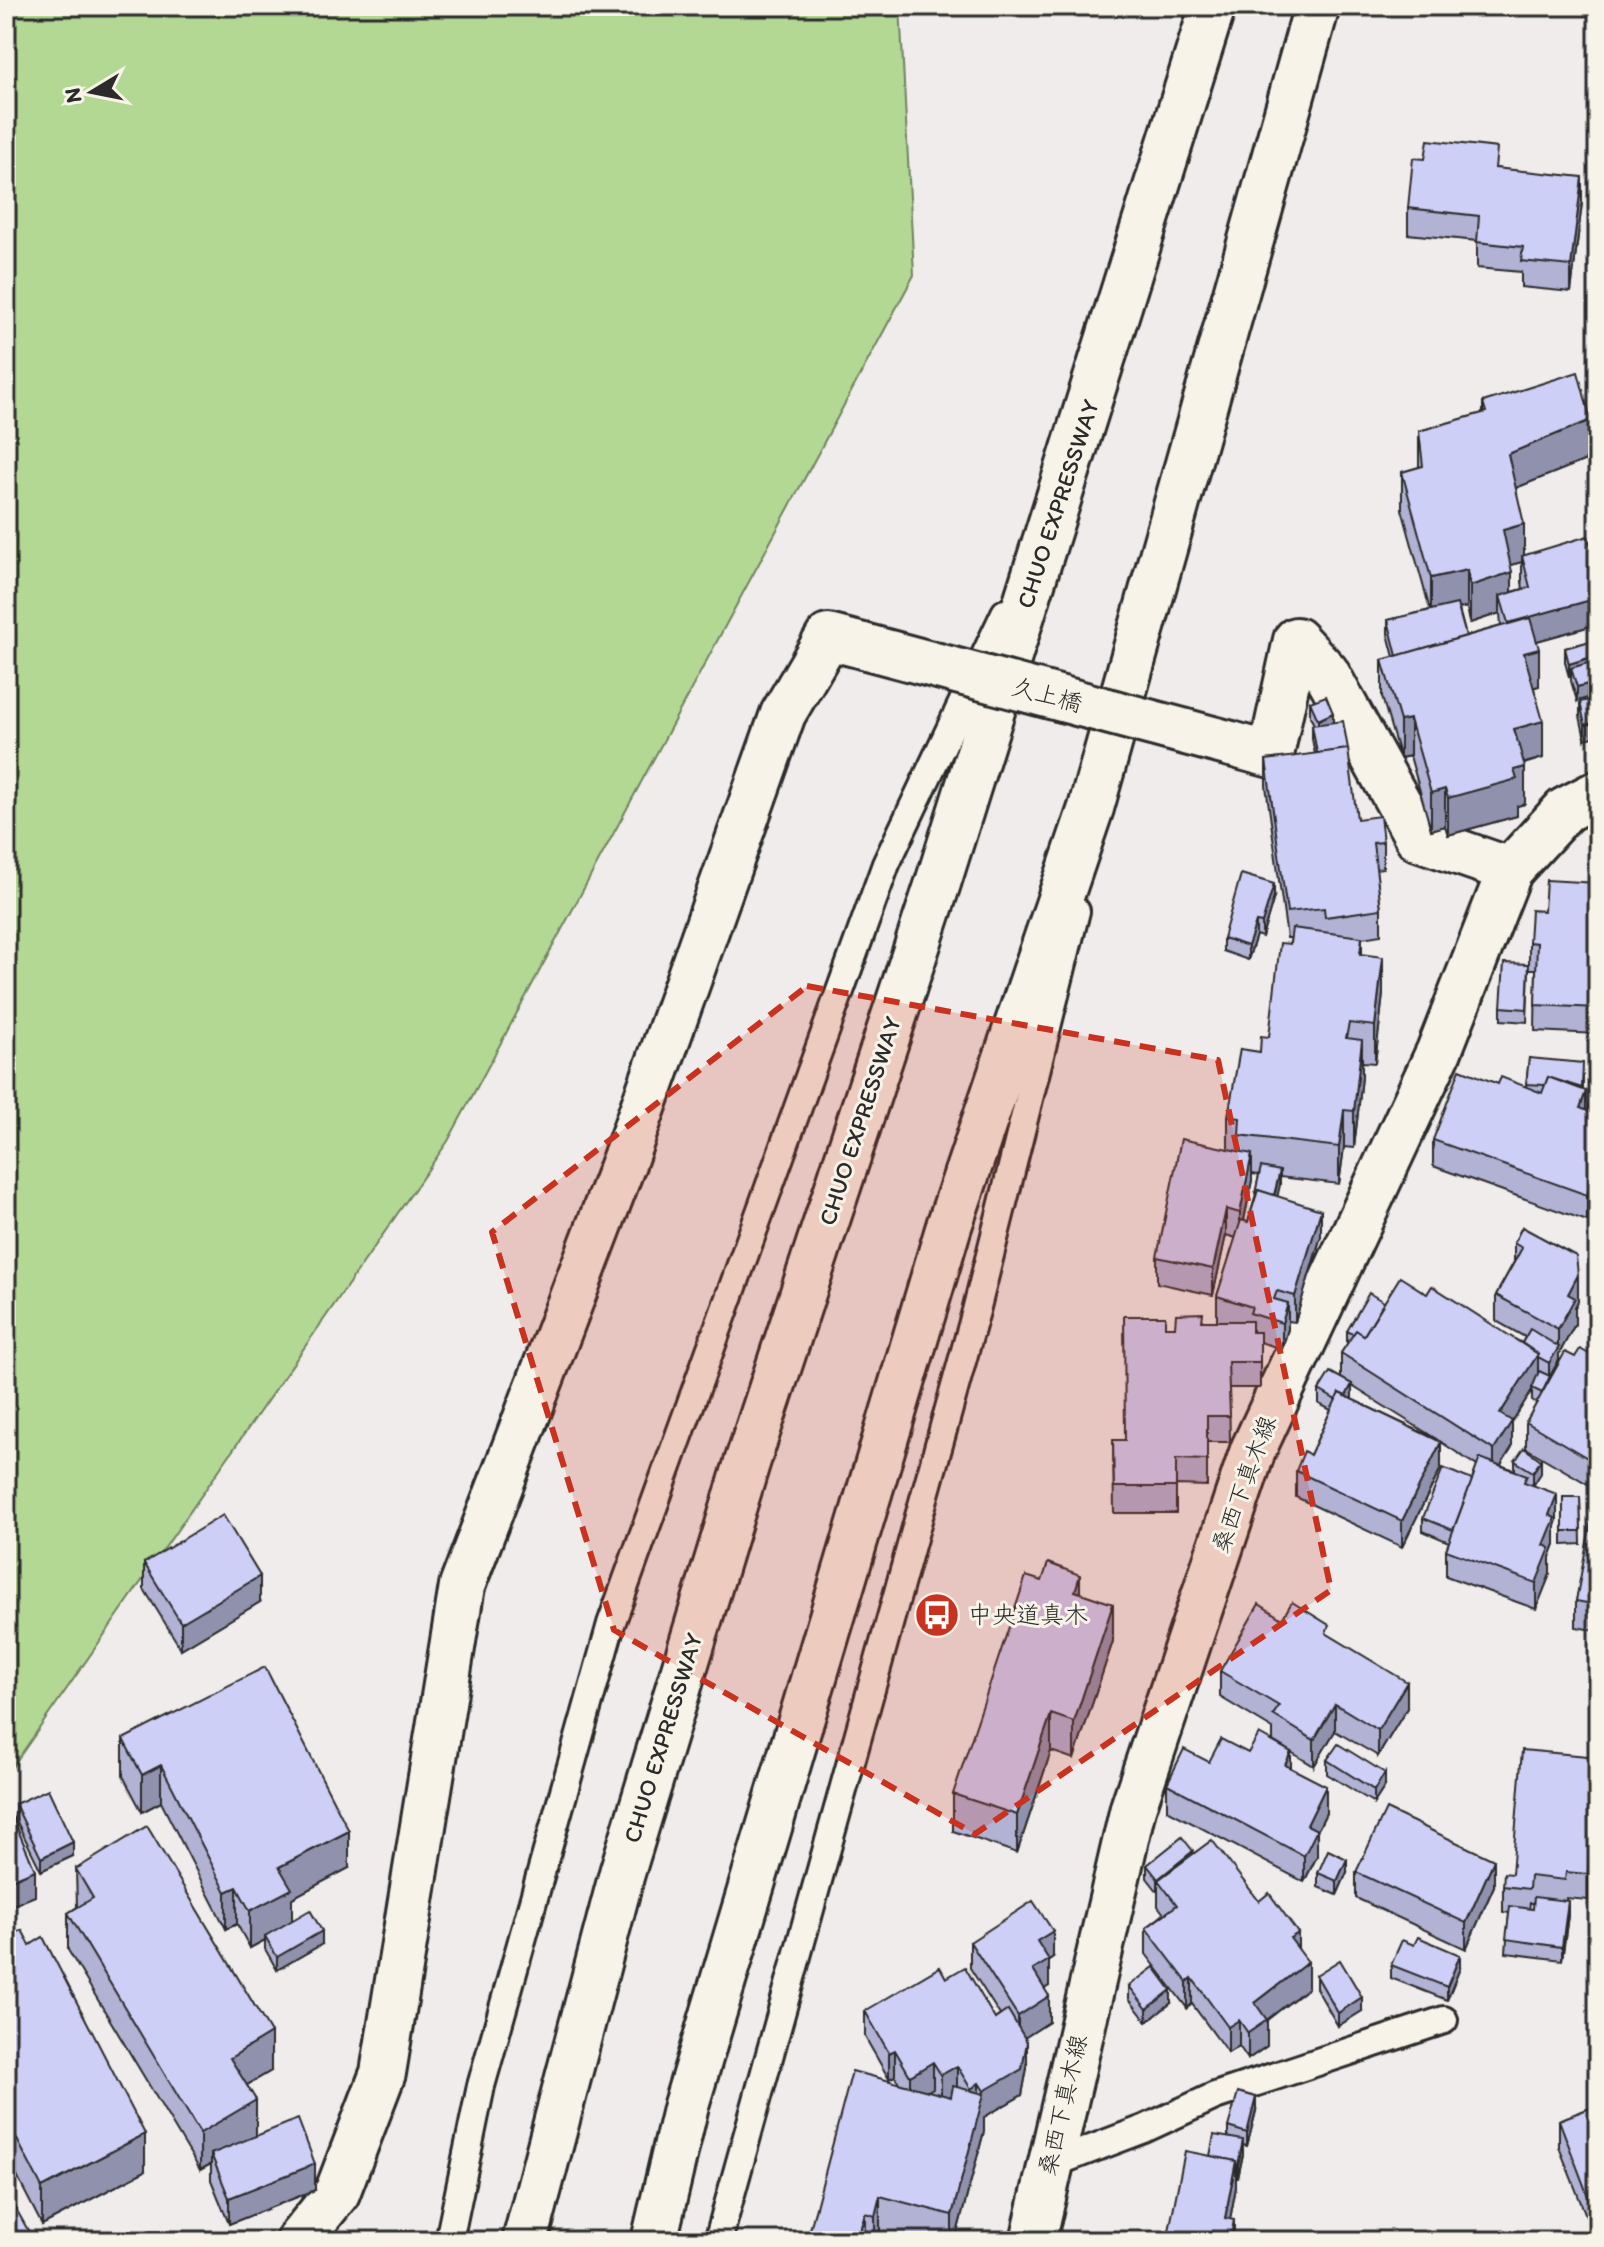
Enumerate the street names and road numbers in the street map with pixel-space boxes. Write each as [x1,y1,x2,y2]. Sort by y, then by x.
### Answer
street label: CHUO EXPRESSWAY [1010,396,1105,612]
street label: 久上橋 [1009,671,1086,718]
street label: CHUO EXPRESSWAY [812,1013,907,1229]
street label: 桑西下真木線 [1205,1411,1282,1556]
street label: CHUO EXPRESSWAY [617,1629,708,1846]
street label: 桑西下真木線 [1032,2031,1093,2178]

